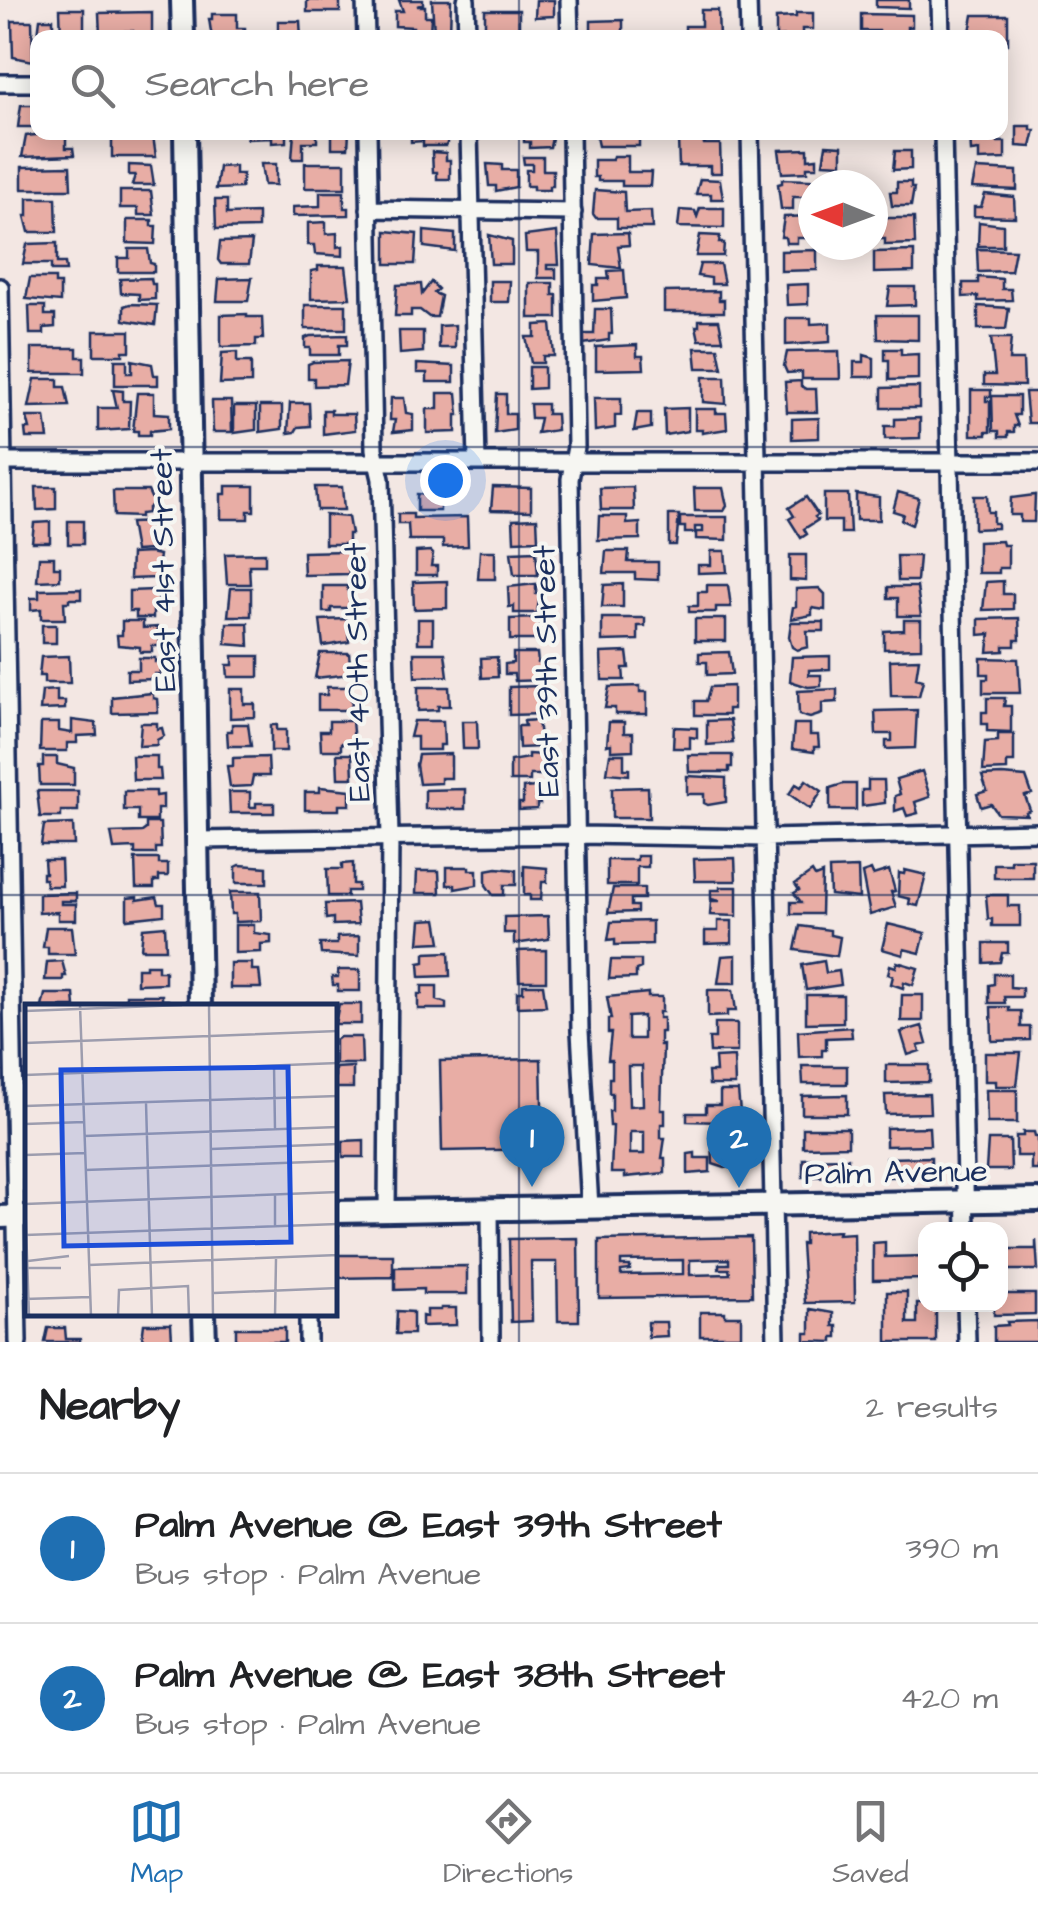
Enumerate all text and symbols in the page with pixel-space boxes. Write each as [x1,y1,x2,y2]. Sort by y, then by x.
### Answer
search box [30,30,1008,140]
icon: search [65,58,120,113]
text: Search here [145,59,369,111]
north arrow [798,170,888,260]
street label: East 41st Street [139,448,189,692]
your location [420,455,471,506]
street label: East 40th Street [333,542,383,802]
street label: East 39th Street [522,545,572,797]
inset map [25,1004,338,1317]
pin: 1 [500,1104,564,1187]
pin: 2 [706,1106,772,1188]
street label: Palm Avenue [804,1149,988,1197]
map controls [918,1222,1008,1312]
button: locate [918,1222,1008,1312]
text: Nearby [40,1378,180,1436]
text: 2 results [866,1385,998,1430]
text: Palm Avenue @ East 39th Street [135,1500,722,1552]
text: 1 [70,1526,75,1571]
text: 390 m [906,1526,998,1571]
text: Bus stop · Palm Avenue [135,1552,481,1597]
text: Palm Avenue @ East 38th Street [135,1650,725,1702]
text: 2 [63,1676,82,1721]
text: 420 m [900,1676,998,1721]
text: Bus stop · Palm Avenue [135,1702,481,1747]
tab: Map [129,1794,184,1893]
tab: Directions [443,1794,573,1893]
tab: Saved [832,1794,909,1893]

